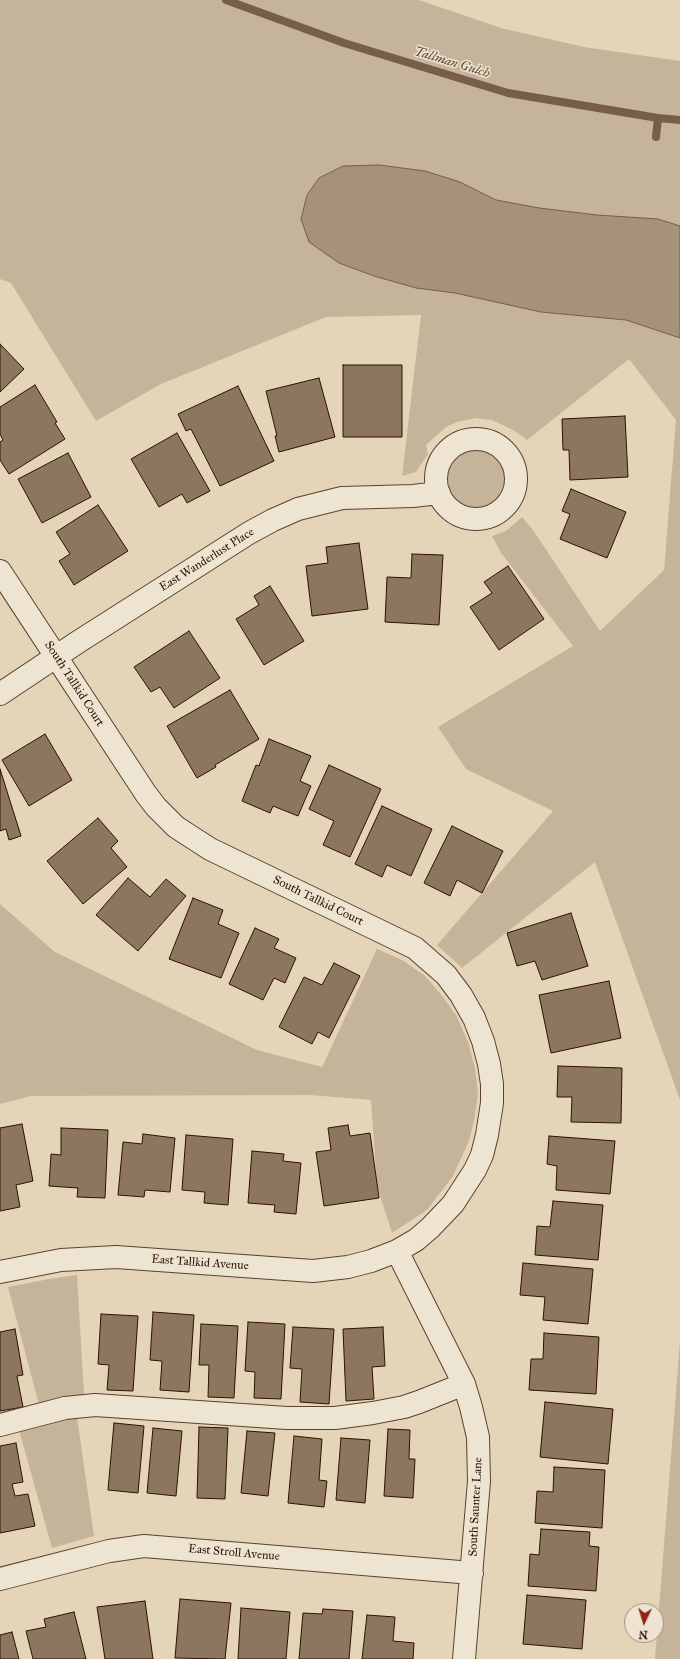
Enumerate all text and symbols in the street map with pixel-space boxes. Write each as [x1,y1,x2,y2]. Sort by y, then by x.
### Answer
water label: Tallman Gulch [412,44,492,82]
street label: East Wanderlust Place [157,525,257,595]
street label: South Tallkid Court [41,639,107,729]
street label: South Tallkid Court [270,873,366,929]
street label: East Tallkid Avenue [151,1252,249,1274]
street label: South Saunter Lane [466,1457,486,1557]
street label: East Stroll Avenue [188,1542,280,1564]
north arrow [624,1603,664,1643]
text: N [638,1628,648,1641]

